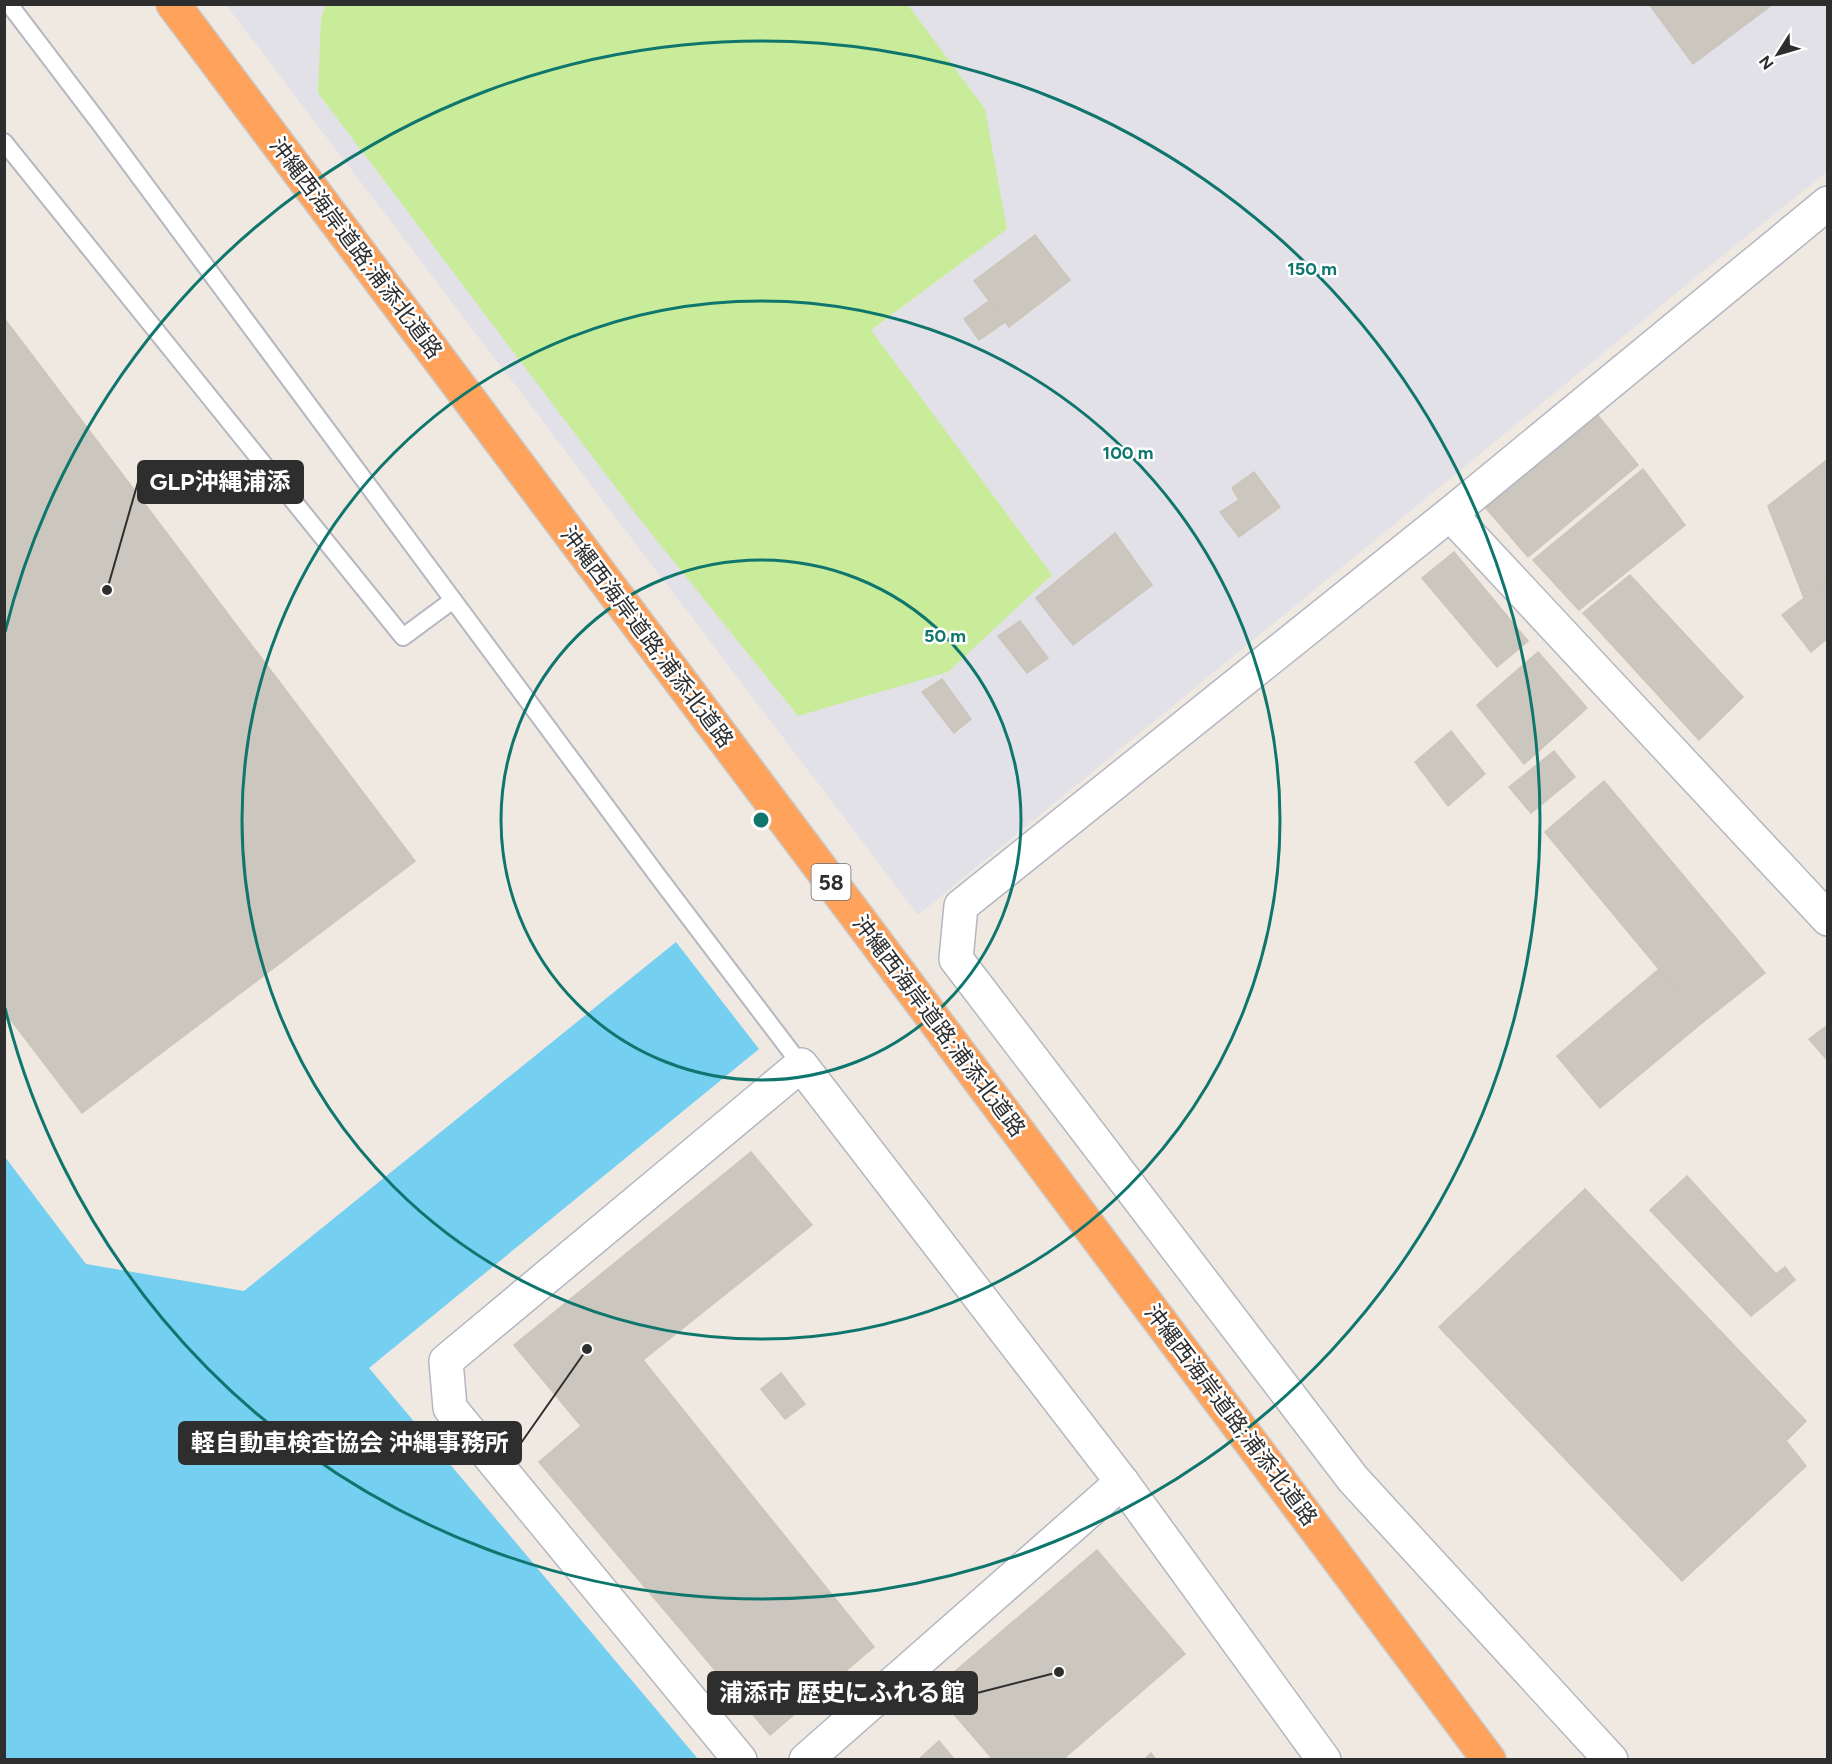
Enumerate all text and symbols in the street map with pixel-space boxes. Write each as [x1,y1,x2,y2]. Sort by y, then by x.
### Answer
north arrow [1748,24,1808,84]
text: N [1755,52,1778,73]
street label: 沖縄西海岸道路;浦添北道路 [264,132,448,364]
text: 150 m [1287,258,1337,280]
text: 100 m [1103,442,1153,464]
callout: GLP沖縄浦添 [138,461,303,503]
text: GLP沖縄浦添 [149,467,291,496]
street label: 沖縄西海岸道路;浦添北道路 [555,521,739,753]
text: 50 m [924,625,966,647]
centre of rings [751,810,771,830]
road number: 58 [812,864,850,900]
street label: 沖縄西海岸道路;浦添北道路 [847,910,1031,1142]
street label: 沖縄西海岸道路;浦添北道路 [1139,1299,1323,1531]
callout: 軽自動車検査協会 沖縄事務所 [179,1422,521,1464]
text: 軽自動車検査協会 沖縄事務所 [191,1428,509,1457]
callout: 浦添市 歴史にふれる館 [708,1672,977,1714]
text: 浦添市 歴史にふれる館 [719,1678,965,1707]

